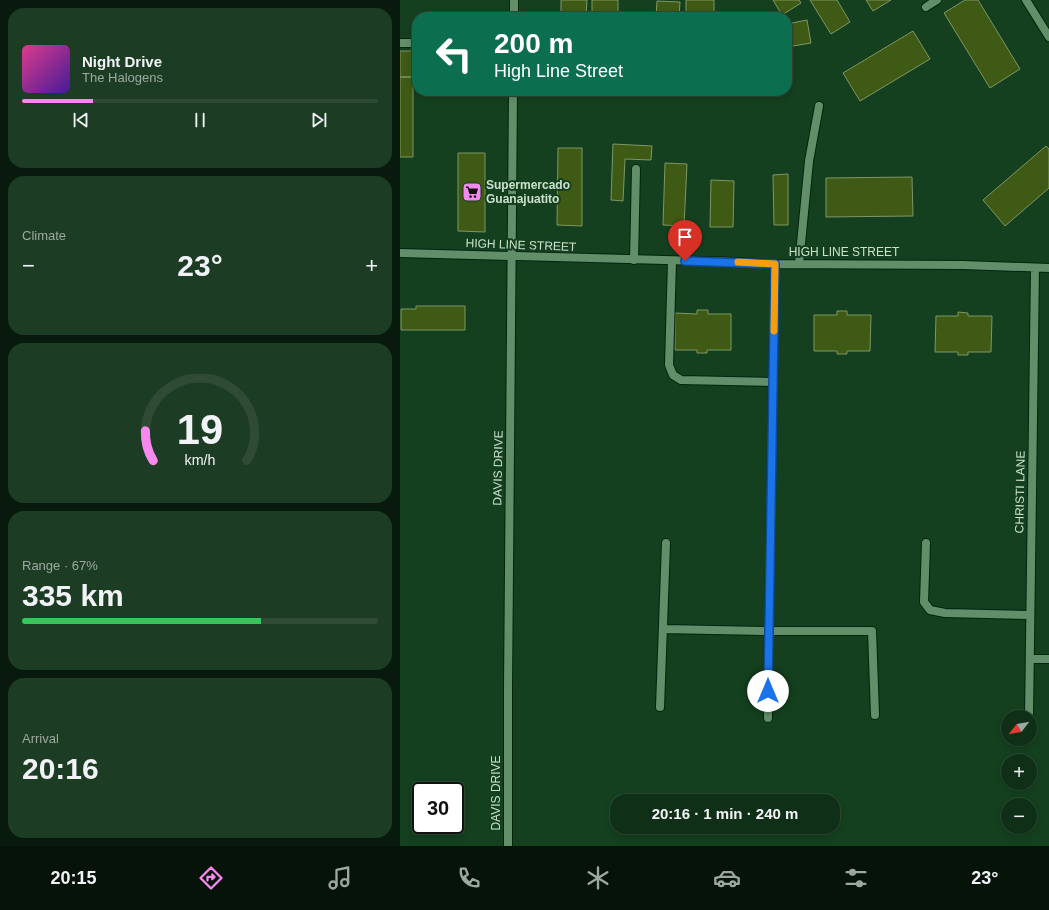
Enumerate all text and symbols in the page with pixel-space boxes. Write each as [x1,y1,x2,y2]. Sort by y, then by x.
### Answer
icon: left [428,28,480,80]
text: 200 m [494,28,573,59]
text: Night Drive [82,53,162,70]
text: High Line Street [494,61,623,81]
text: The Halogens [82,70,163,85]
icon: previous [70,109,92,131]
icon: pause [189,109,211,131]
icon: next [308,109,330,131]
place label: Supermercado Guanajuatito [486,178,570,206]
supermarket icon: Supermercado Guanajuatito [461,181,483,203]
pin [668,220,702,261]
icon: arrive [674,226,696,248]
text: Climate [22,228,66,243]
street label: HIGH LINE STREET [465,236,577,254]
street label: HIGH LINE STREET [789,245,900,259]
text: 23° [177,249,223,282]
text: − [22,253,35,278]
text: + [365,253,378,278]
text: 19 [177,406,223,453]
street label: DAVIS DRIVE [490,430,506,506]
street label: CHRISTI LANE [1012,451,1028,533]
text: km/h [185,452,216,468]
text: Range · 67% [22,558,98,573]
text: 335 km [22,579,124,612]
position arrow [747,670,789,712]
north arrow [1001,710,1037,746]
map controls [1001,710,1037,834]
text: Arrival [22,731,59,746]
text: 20:16 [22,752,99,785]
button: + [1001,754,1037,790]
street label: DAVIS DRIVE [489,755,503,831]
speed limit sign: 30 [412,782,464,834]
button: − [1001,798,1037,834]
text: 20:16 · 1 min · 240 m [652,805,798,822]
icon: directions [197,864,225,892]
icon: music [326,864,354,892]
icon: phone [455,864,483,892]
icon: climate [584,864,612,892]
icon: car [713,864,741,892]
icon: filters [842,864,870,892]
text: 20:15 [50,868,97,888]
text: 23° [971,868,998,888]

